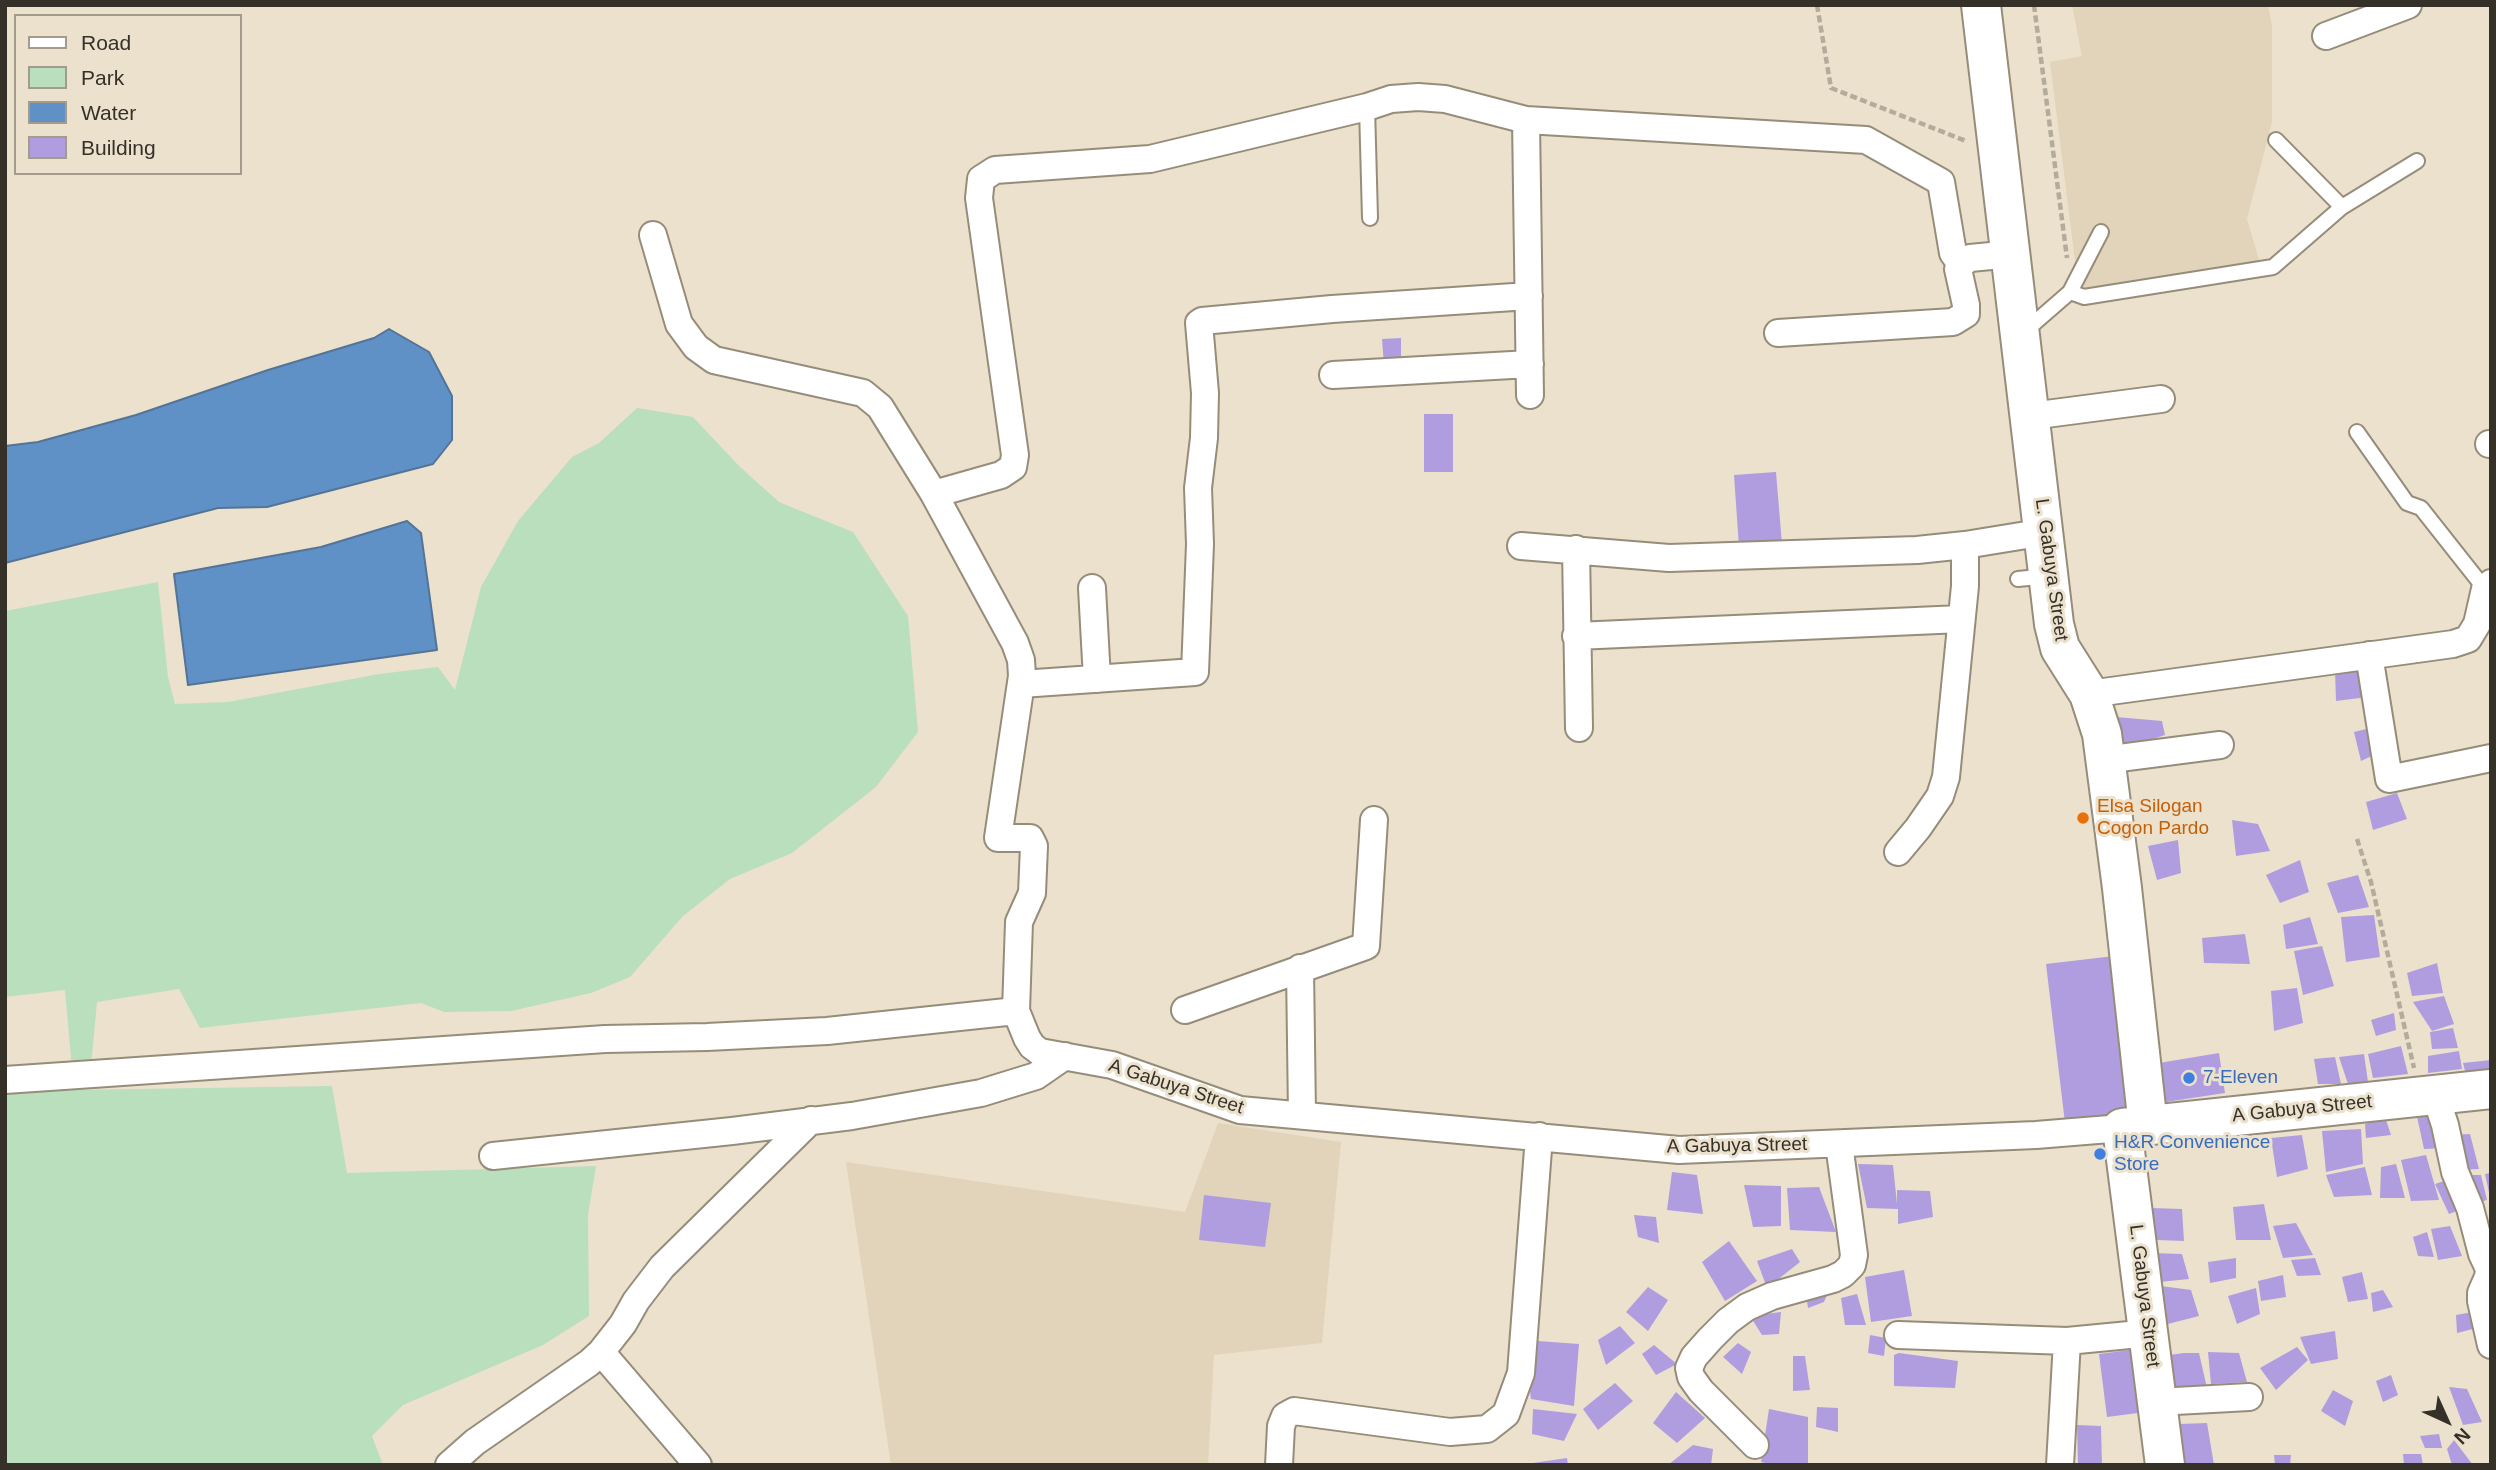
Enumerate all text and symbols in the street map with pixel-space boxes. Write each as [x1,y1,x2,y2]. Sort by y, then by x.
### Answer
legend [14,14,242,175]
text: Road [81,31,131,54]
text: Park [81,66,124,89]
text: Water [81,101,136,124]
text: Building [81,136,156,159]
street label: L. Gabuya Street [2030,497,2072,643]
place label: Elsa Silogan Cogon Pardo [2097,796,2209,840]
marker: Elsa Silogan Cogon Pardo [2075,810,2091,826]
street label: A Gabuya Street [1106,1054,1246,1120]
place label: 7-Eleven [2203,1067,2278,1089]
marker: 7-Eleven [2181,1070,2197,1086]
street label: A Gabuya Street [2231,1090,2373,1128]
place label: H&R Convenience Store [2114,1132,2270,1176]
street label: A Gabuya Street [1667,1133,1807,1159]
marker: H&R Convenience Store [2092,1146,2108,1162]
street label: L. Gabuya Street [2124,1223,2164,1369]
north arrow [2412,1386,2482,1456]
text: N [2450,1424,2474,1448]

